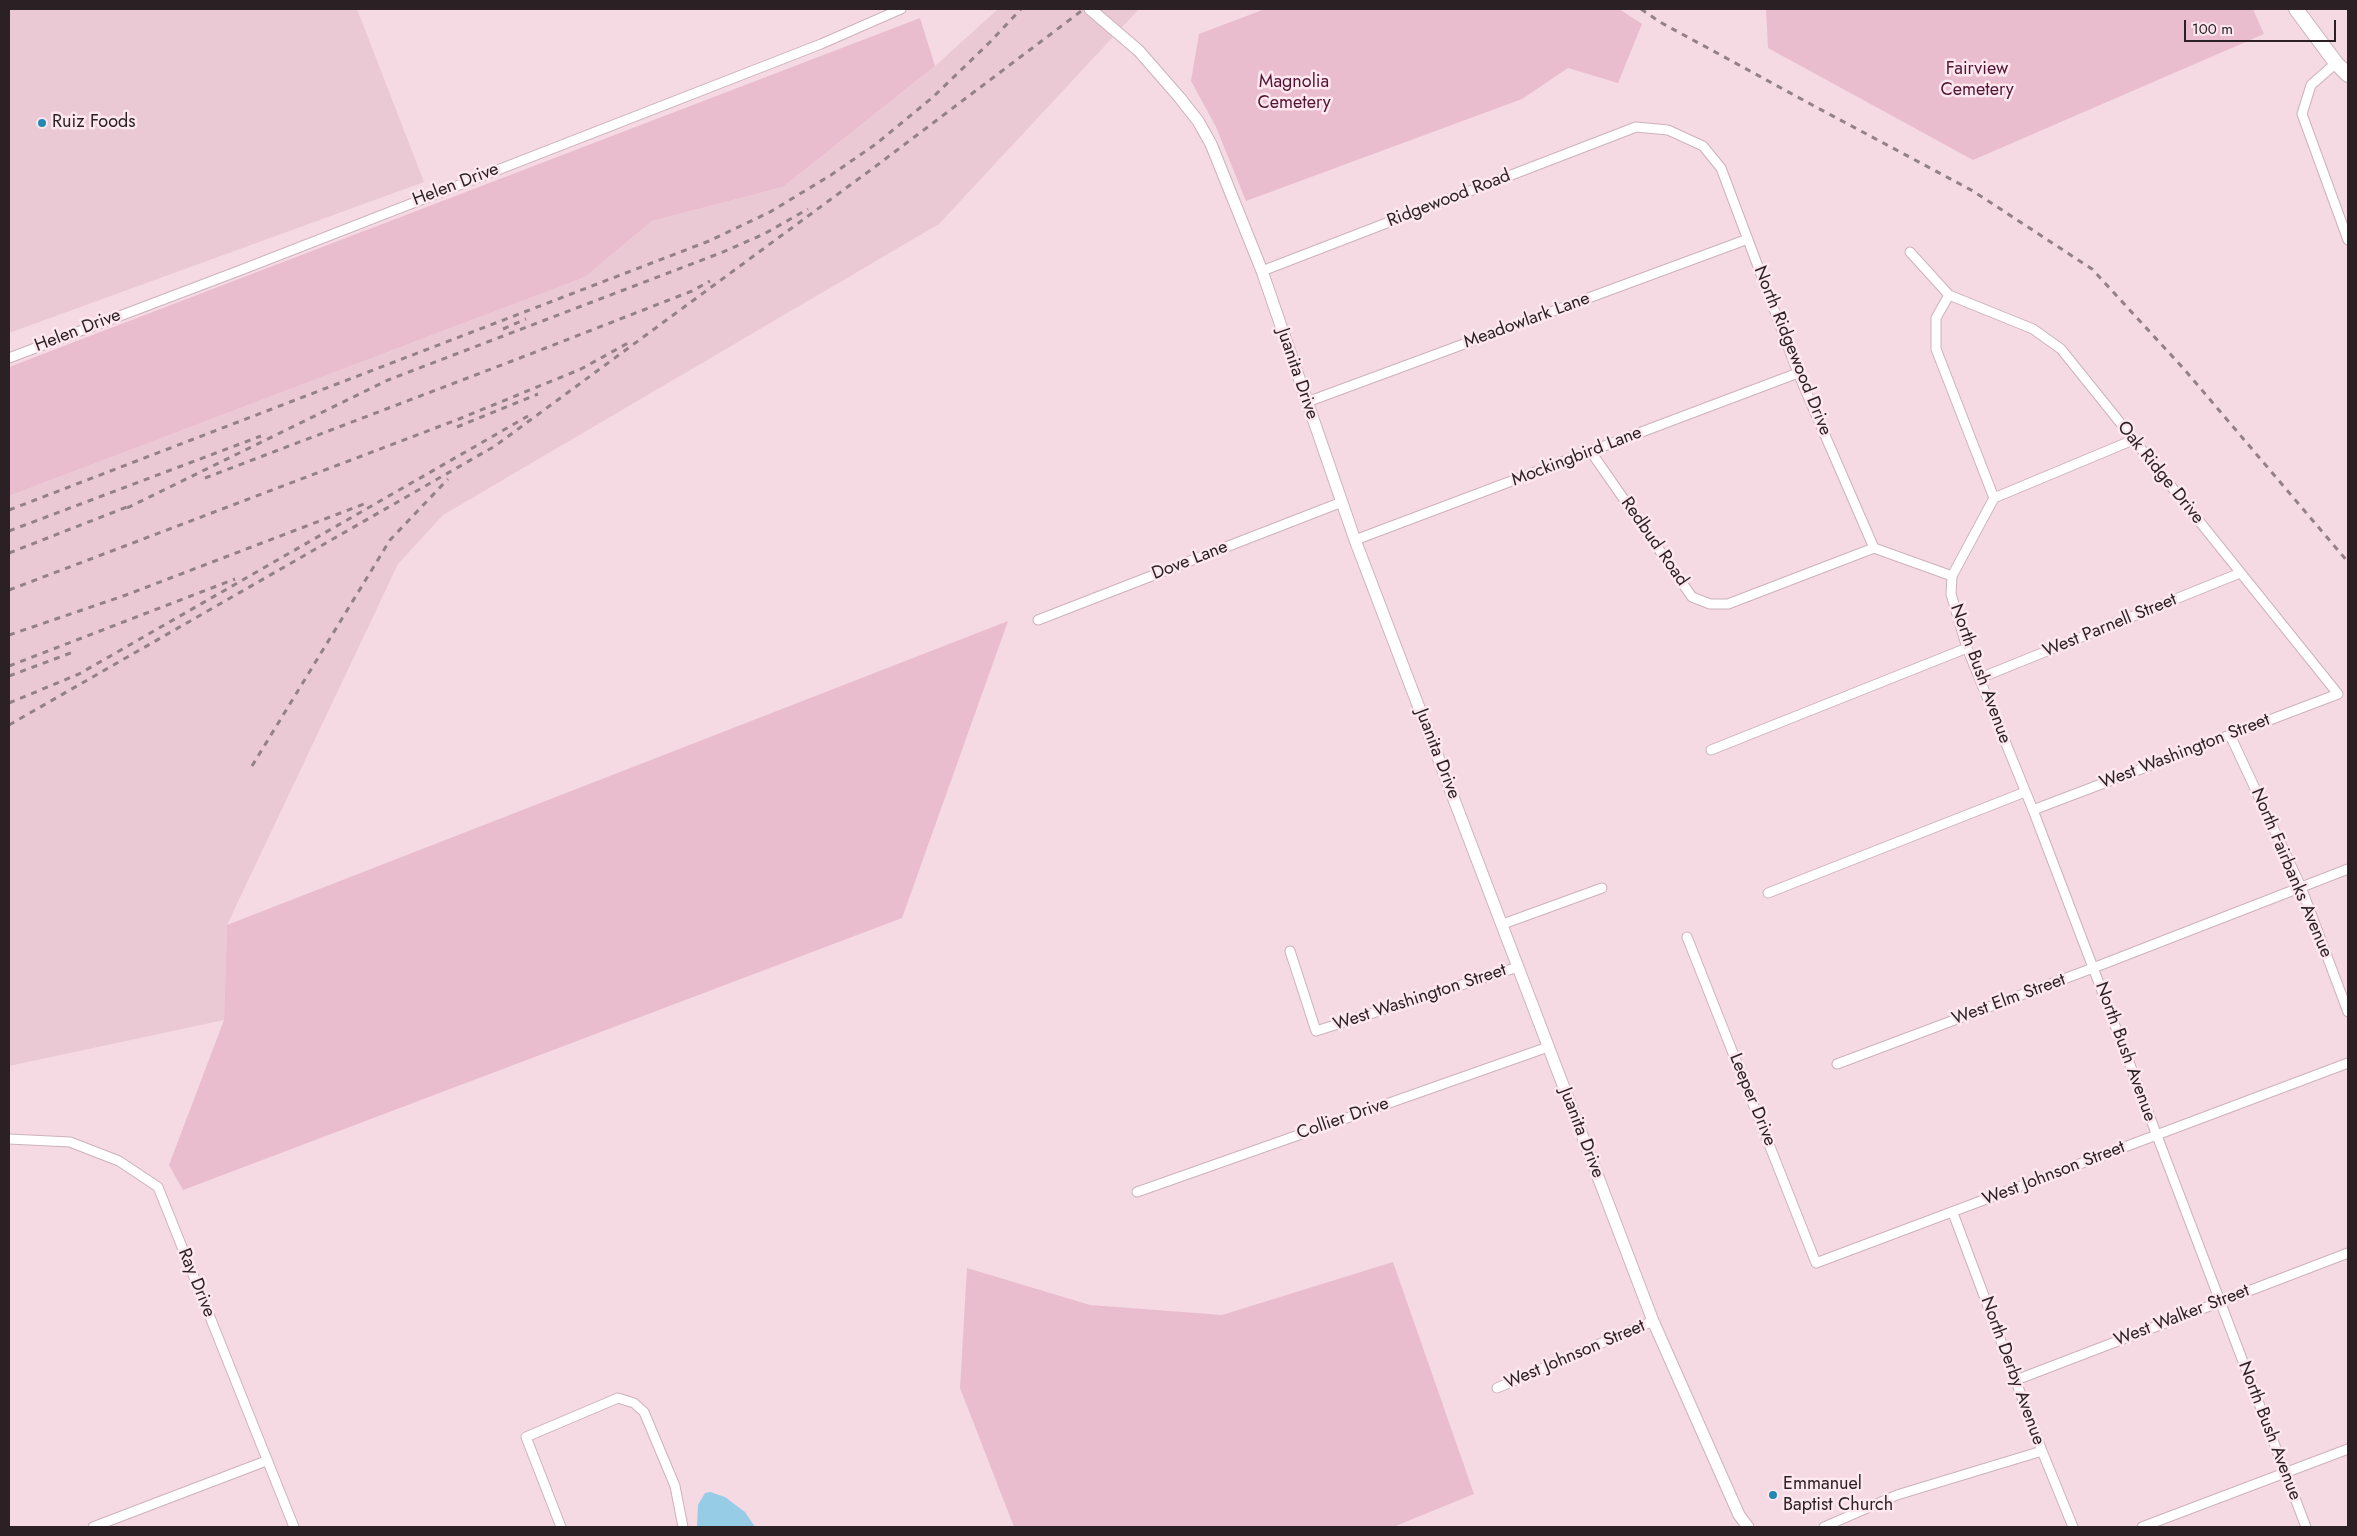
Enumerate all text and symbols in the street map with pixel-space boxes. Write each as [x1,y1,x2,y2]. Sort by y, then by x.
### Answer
scale bar [2187,10,2340,42]
text: 100 m [2192,18,2233,40]
park label: Fairview Cemetery [1940,59,2014,102]
park label: Magnolia Cemetery [1257,72,1331,115]
place label: Ruiz Foods [52,112,136,134]
marker: Ruiz Foods [36,117,48,129]
street label: Helen Drive [410,159,502,211]
street label: Ridgewood Road [1384,166,1514,232]
street label: North Ridgewood Drive [1748,263,1836,439]
street label: Meadowlark Lane [1461,288,1593,354]
street label: Helen Drive [32,305,124,357]
street label: Juanita Drive [1271,326,1323,422]
street label: Oak Ridge Drive [2112,417,2208,529]
street label: Mockingbird Lane [1509,422,1645,492]
street label: Redbud Road [1615,493,1693,591]
street label: Dove Lane [1149,537,1231,585]
street label: West Parnell Street [2040,589,2180,663]
street label: North Bush Avenue [1945,601,2015,747]
street label: Juanita Drive [1410,706,1464,802]
street label: West Washington Street [2097,710,2273,794]
street label: North Fairbanks Avenue [2245,785,2337,961]
street label: West Washington Street [1331,960,1509,1036]
street label: West Elm Street [1949,969,2069,1031]
street label: North Bush Avenue [2090,979,2160,1125]
street label: Leeper Drive [1724,1051,1780,1149]
street label: Juanita Drive [1554,1085,1608,1181]
street label: Collier Drive [1294,1093,1392,1145]
street label: West Johnson Street [1980,1137,2128,1211]
street label: Ray Drive [173,1246,219,1320]
street label: West Walker Street [2111,1280,2253,1352]
street label: North Derby Avenue [1975,1294,2049,1448]
street label: West Johnson Street [1501,1316,1649,1394]
street label: North Bush Avenue [2233,1359,2305,1503]
place label: Emmanuel Baptist Church [1783,1474,1893,1516]
marker: Emmanuel Baptist Church [1767,1489,1779,1501]

